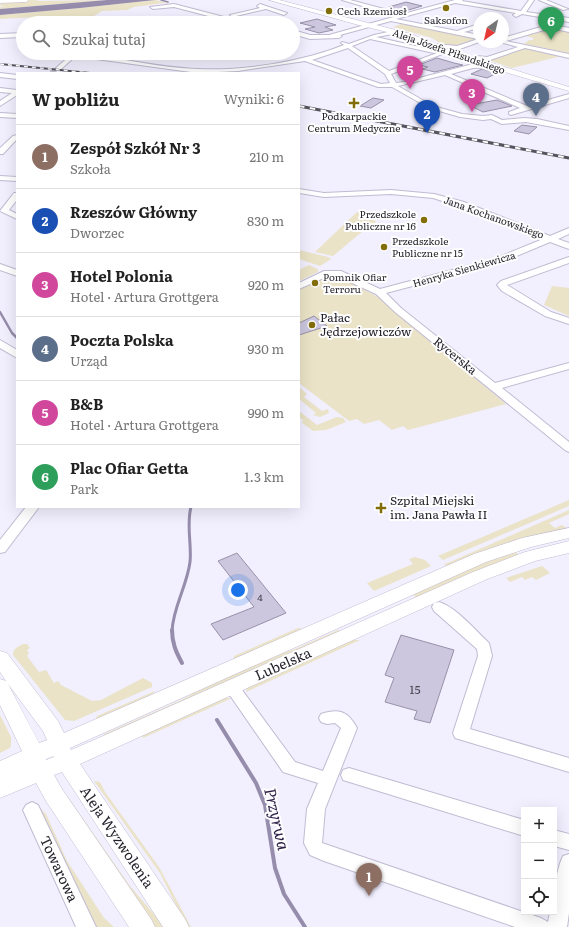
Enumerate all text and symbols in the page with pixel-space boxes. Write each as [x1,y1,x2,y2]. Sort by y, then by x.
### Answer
place label: Cech Rzemiosł [337,3,407,18]
marker: Saksofon [441,3,451,13]
marker: Cech Rzemiosł [324,6,334,16]
pin: 6 [538,7,564,40]
place label: Saksofon [424,12,468,27]
north arrow [473,12,509,48]
search box [16,16,300,60]
street label: Aleja Józefa Piłsudskiego [391,24,508,77]
icon: search [30,27,52,49]
text: Szukaj tutaj [62,27,146,50]
pin: 5 [397,56,423,89]
pin: 3 [459,79,485,112]
pin: 4 [523,83,549,116]
text: W pobliżu [32,86,120,111]
text: Wyniki: 6 [224,89,284,108]
marker: Podkarpackie Centrum Medyczne [348,97,360,109]
pin: 2 [414,100,440,133]
place label: Podkarpackie Centrum Medyczne [308,108,400,135]
text: Zespół Szkół Nr 3 [70,136,201,159]
text: 1 [42,147,48,166]
text: 210 m [249,147,284,166]
text: Szkoła [70,159,111,178]
street label: Jana Kochanowskiego [442,191,547,242]
text: Rzeszów Główny [70,200,197,223]
place label: Przedszkole Publiczne nr 16 [345,206,417,233]
text: 2 [42,211,48,230]
text: 830 m [247,211,284,230]
marker: Przedszkole Publiczne nr 16 [419,215,429,225]
text: Dworzec [70,223,124,242]
place label: Przedszkole Publiczne nr 15 [392,233,463,260]
marker: Przedszkole Publiczne nr 15 [379,242,389,252]
street label: Henryka Sienkiewicza [411,246,518,290]
text: Hotel Polonia [70,264,173,287]
place label: Pomnik Ofiar Terroru [323,269,387,296]
text: 3 [41,275,49,294]
text: 920 m [248,275,284,294]
marker: Pomnik Ofiar Terroru [310,278,320,288]
text: Hotel · Artura Grottgera [70,287,219,306]
place label: Pałac Jędrzejowiczów [320,308,412,340]
marker: Pałac Jędrzejowiczów [307,320,317,330]
text: Poczta Polska [70,328,174,351]
street label: Rycerska [430,332,482,379]
text: 4 [41,339,49,358]
text: 930 m [247,339,284,358]
text: Urząd [70,351,108,370]
text: B&B [70,392,103,415]
text: 5 [41,403,49,422]
text: 990 m [248,403,284,422]
text: Hotel · Artura Grottgera [70,415,219,434]
text: Plac Ofiar Getta [70,456,189,479]
text: 6 [41,467,49,486]
text: 1.3 km [244,467,284,486]
text: Park [70,479,99,498]
place label: Szpital Miejski im. Jana Pawła II [390,491,488,523]
marker: Szpital Miejski im. Jana Pawła II [375,502,387,514]
your location [228,580,248,600]
house number: 4 [257,589,263,604]
street label: Lubelska [251,642,314,684]
house number: 15 [410,680,420,698]
street label: Aleja Wyzwolenia [76,781,160,892]
water label: Przyrwa [259,785,297,853]
map controls [521,807,557,915]
button: + [521,807,557,843]
street label: Towarowa [36,832,84,905]
button: − [521,843,557,879]
pin: 1 [356,863,382,896]
button: locate [521,879,557,915]

